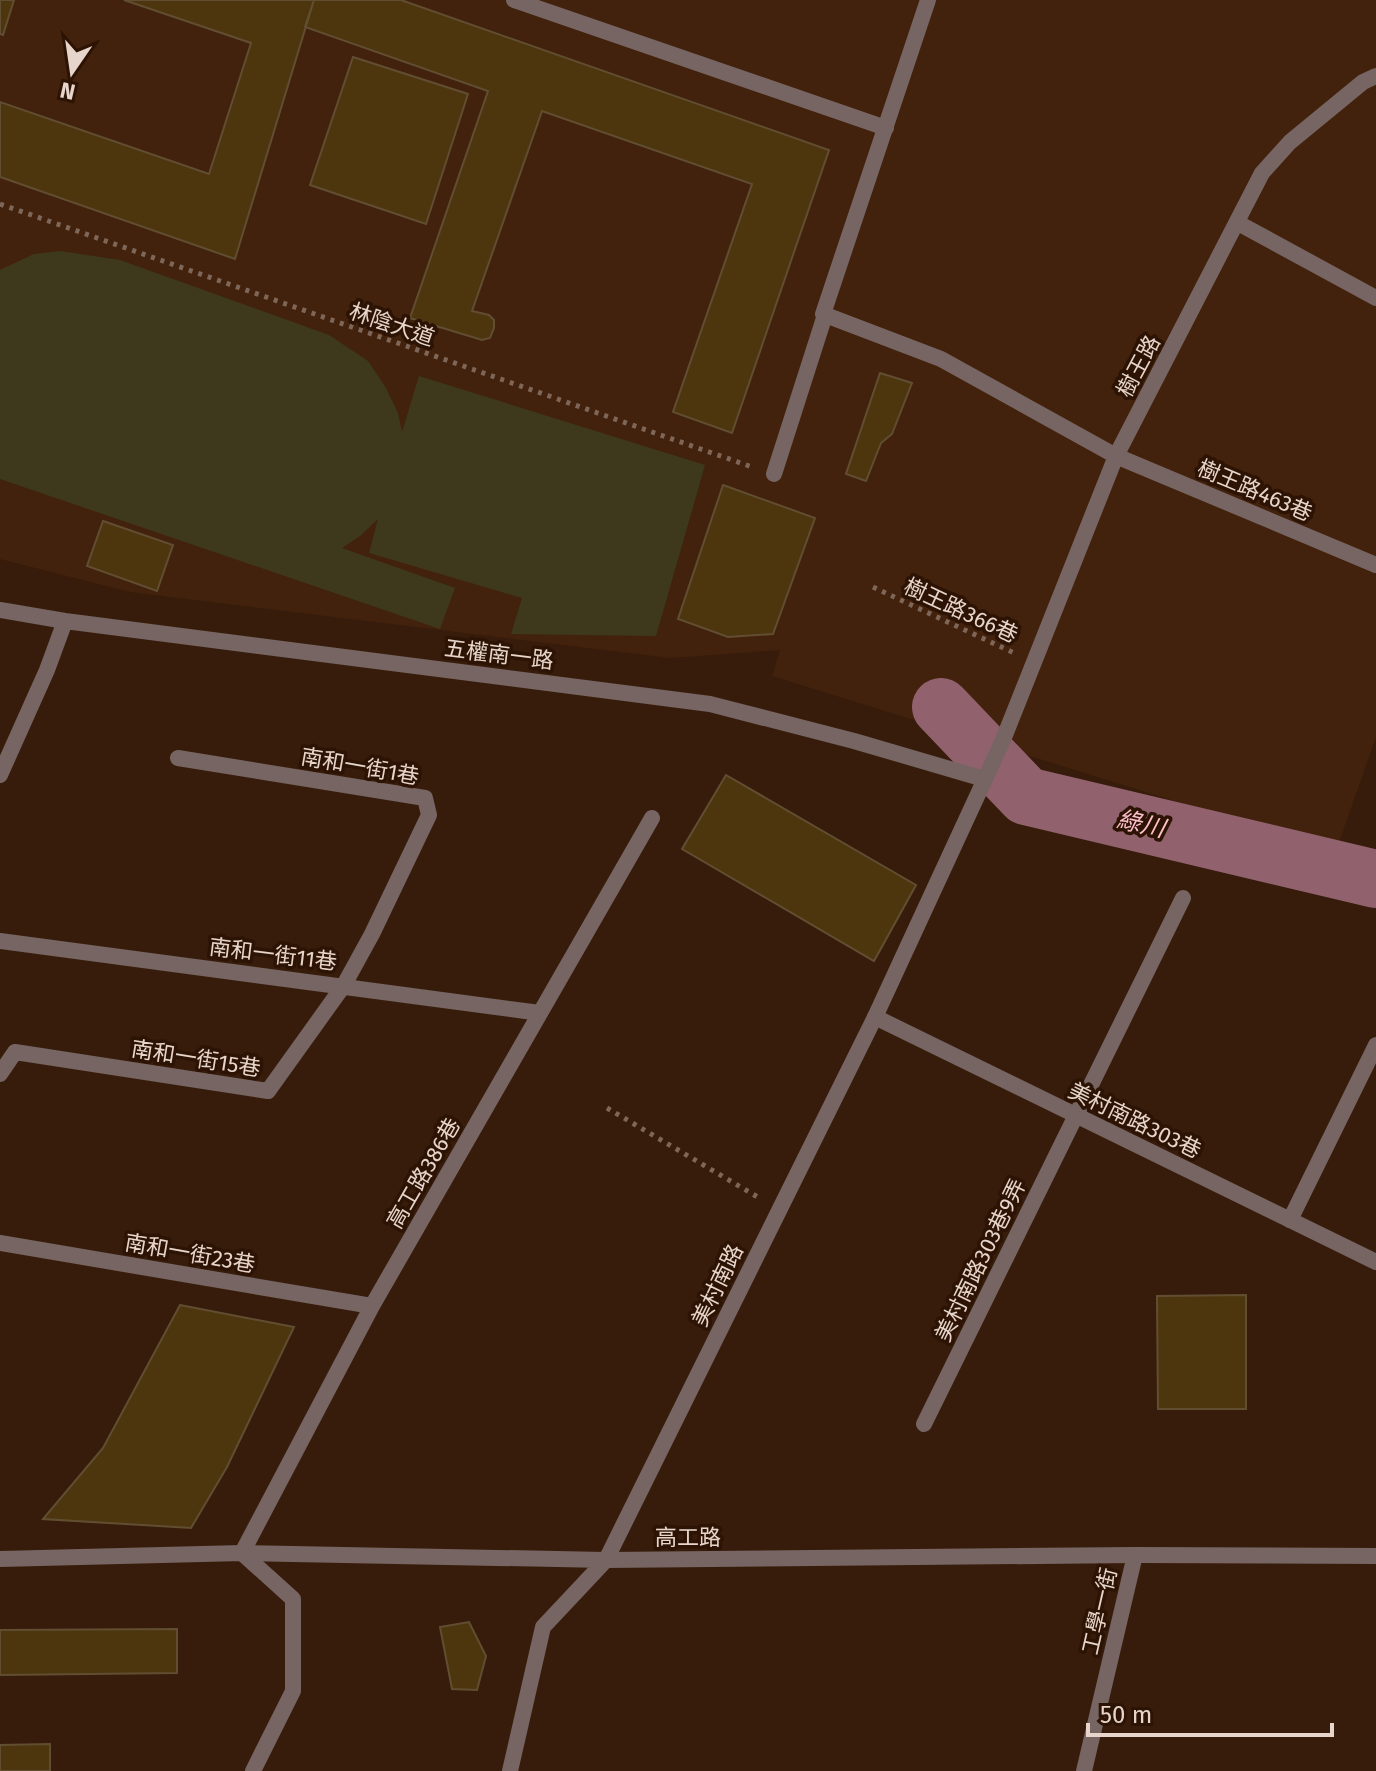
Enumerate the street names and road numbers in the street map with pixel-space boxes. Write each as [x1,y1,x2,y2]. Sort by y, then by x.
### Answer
street label: 林陰大道 [346,297,438,352]
street label: 樹王路 [1111,331,1166,402]
street label: 樹王路463巷 [1193,454,1316,527]
street label: 樹王路366巷 [900,572,1022,649]
street label: 五權南一路 [443,634,555,675]
street label: 南和一街1巷 [299,743,421,790]
street label: 南和一街11巷 [207,933,338,976]
street label: 南和一街15巷 [129,1035,263,1082]
street label: 美村南路303巷 [1064,1077,1205,1164]
street label: 高工路386巷 [381,1113,466,1233]
street label: 美村南路303巷9弄 [929,1174,1032,1346]
street label: 南和一街23巷 [123,1229,257,1278]
street label: 美村南路 [686,1240,749,1331]
street label: 高工路 [655,1524,721,1551]
street label: 工學一街 [1076,1565,1123,1657]

